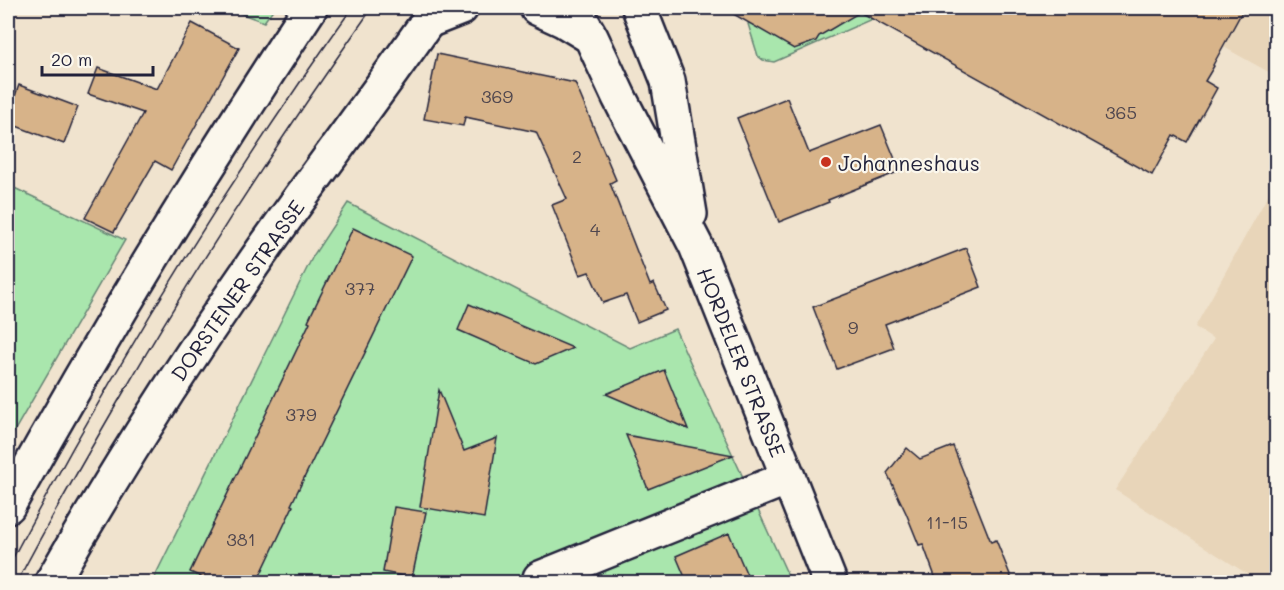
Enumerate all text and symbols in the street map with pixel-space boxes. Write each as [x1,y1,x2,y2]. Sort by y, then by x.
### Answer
scale bar [42,39,153,77]
text: 20 m [51,47,92,71]
house number: 369 [481,84,513,108]
house number: 365 [1105,100,1137,124]
house number: 2 [572,144,582,168]
place label: Johanneshaus [838,149,980,176]
marker: Johanneshaus [819,155,833,169]
street label: DORSTENER STRASSE [164,194,310,386]
house number: 4 [590,217,601,241]
street label: HORDELER STRASSE [692,263,792,461]
house number: 377 [345,276,375,300]
house number: 9 [848,315,859,339]
house number: 379 [285,402,317,426]
house number: 11-15 [926,510,968,534]
house number: 381 [226,527,256,551]

